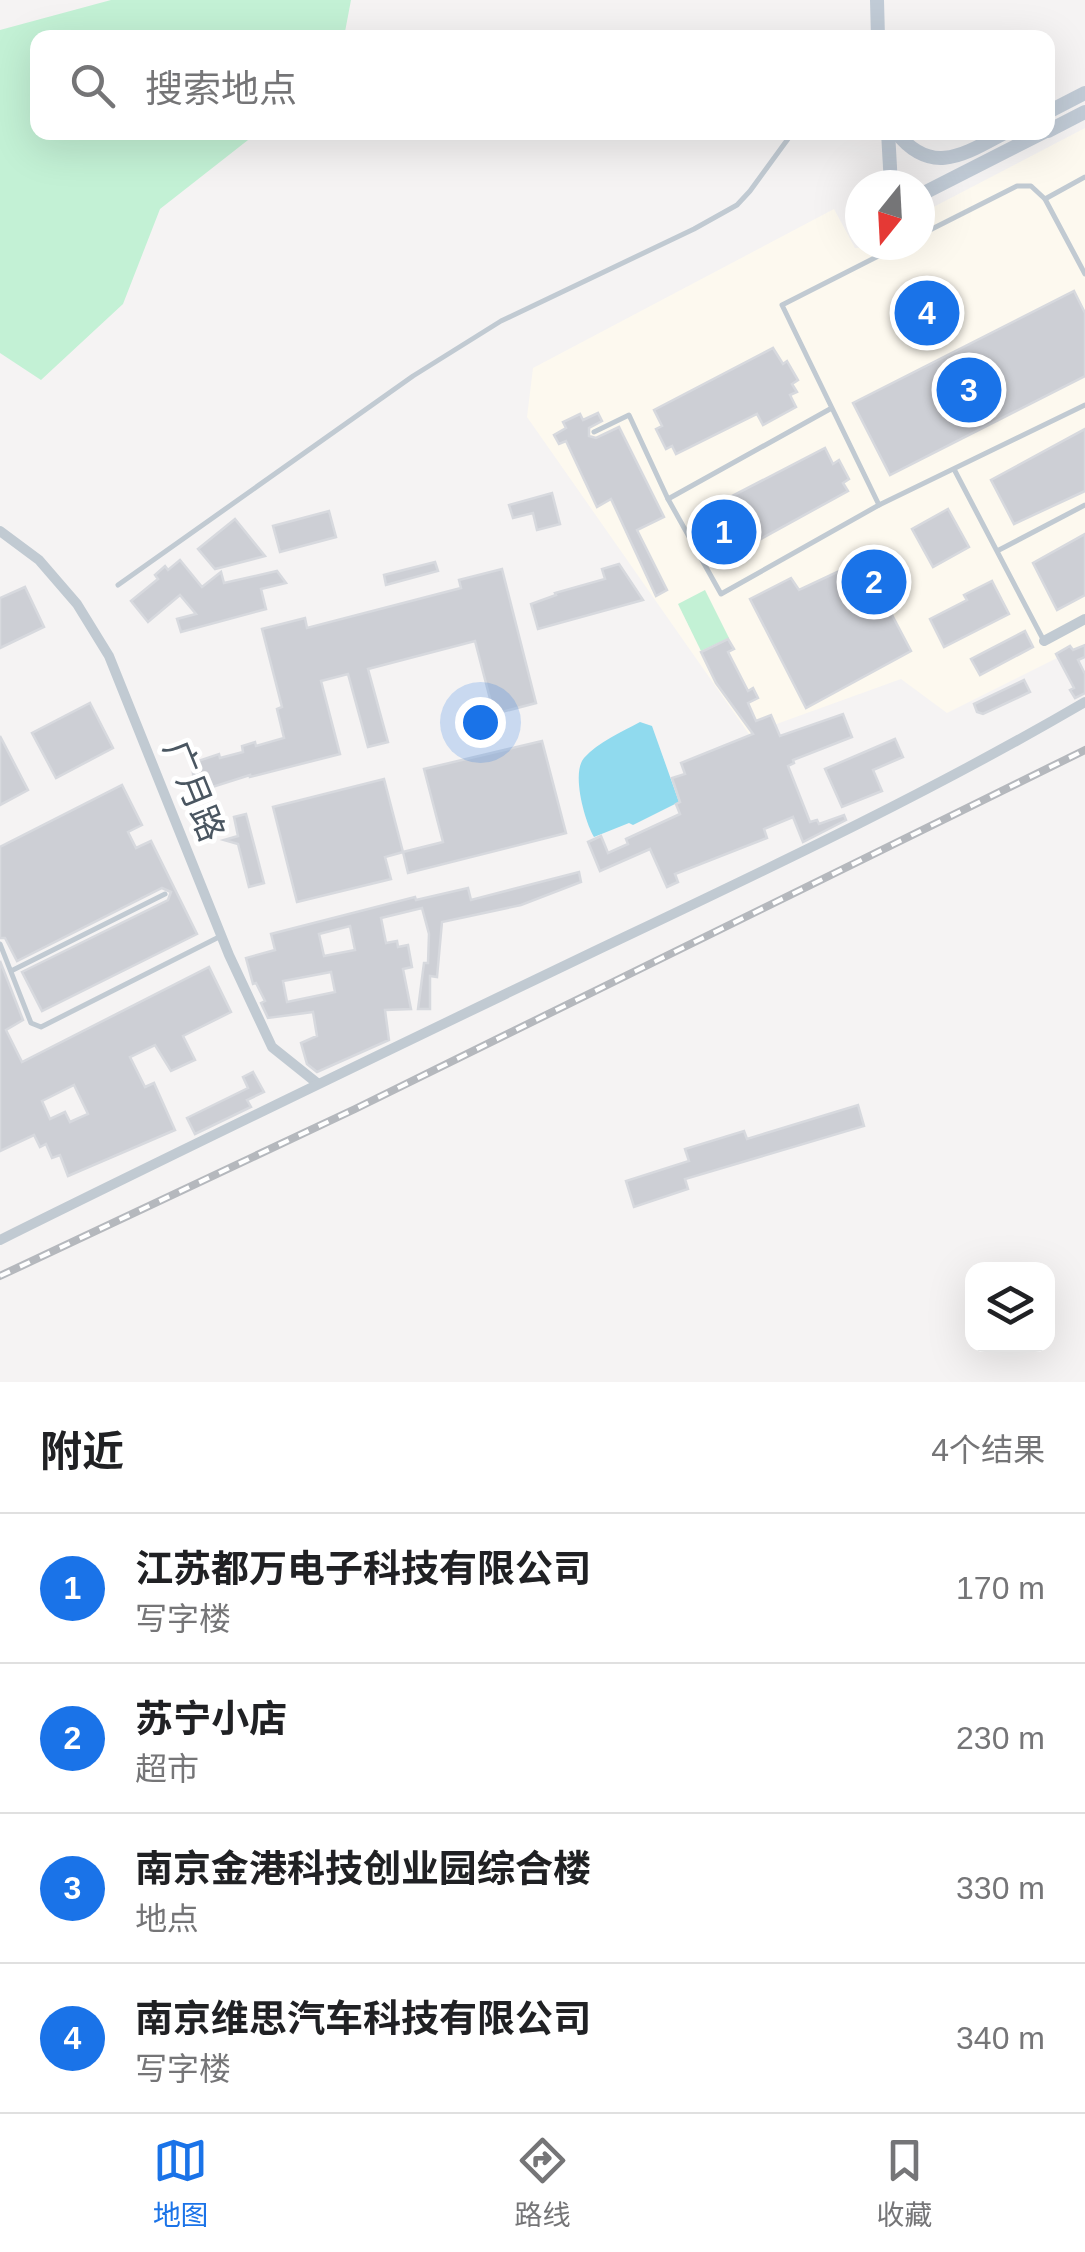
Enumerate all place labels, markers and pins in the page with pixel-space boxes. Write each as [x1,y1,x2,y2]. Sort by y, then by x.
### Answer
pin: 4 [894,276,960,350]
pin: 3 [936,352,1002,428]
pin: 1 [692,494,756,570]
pin: 2 [842,544,906,620]

